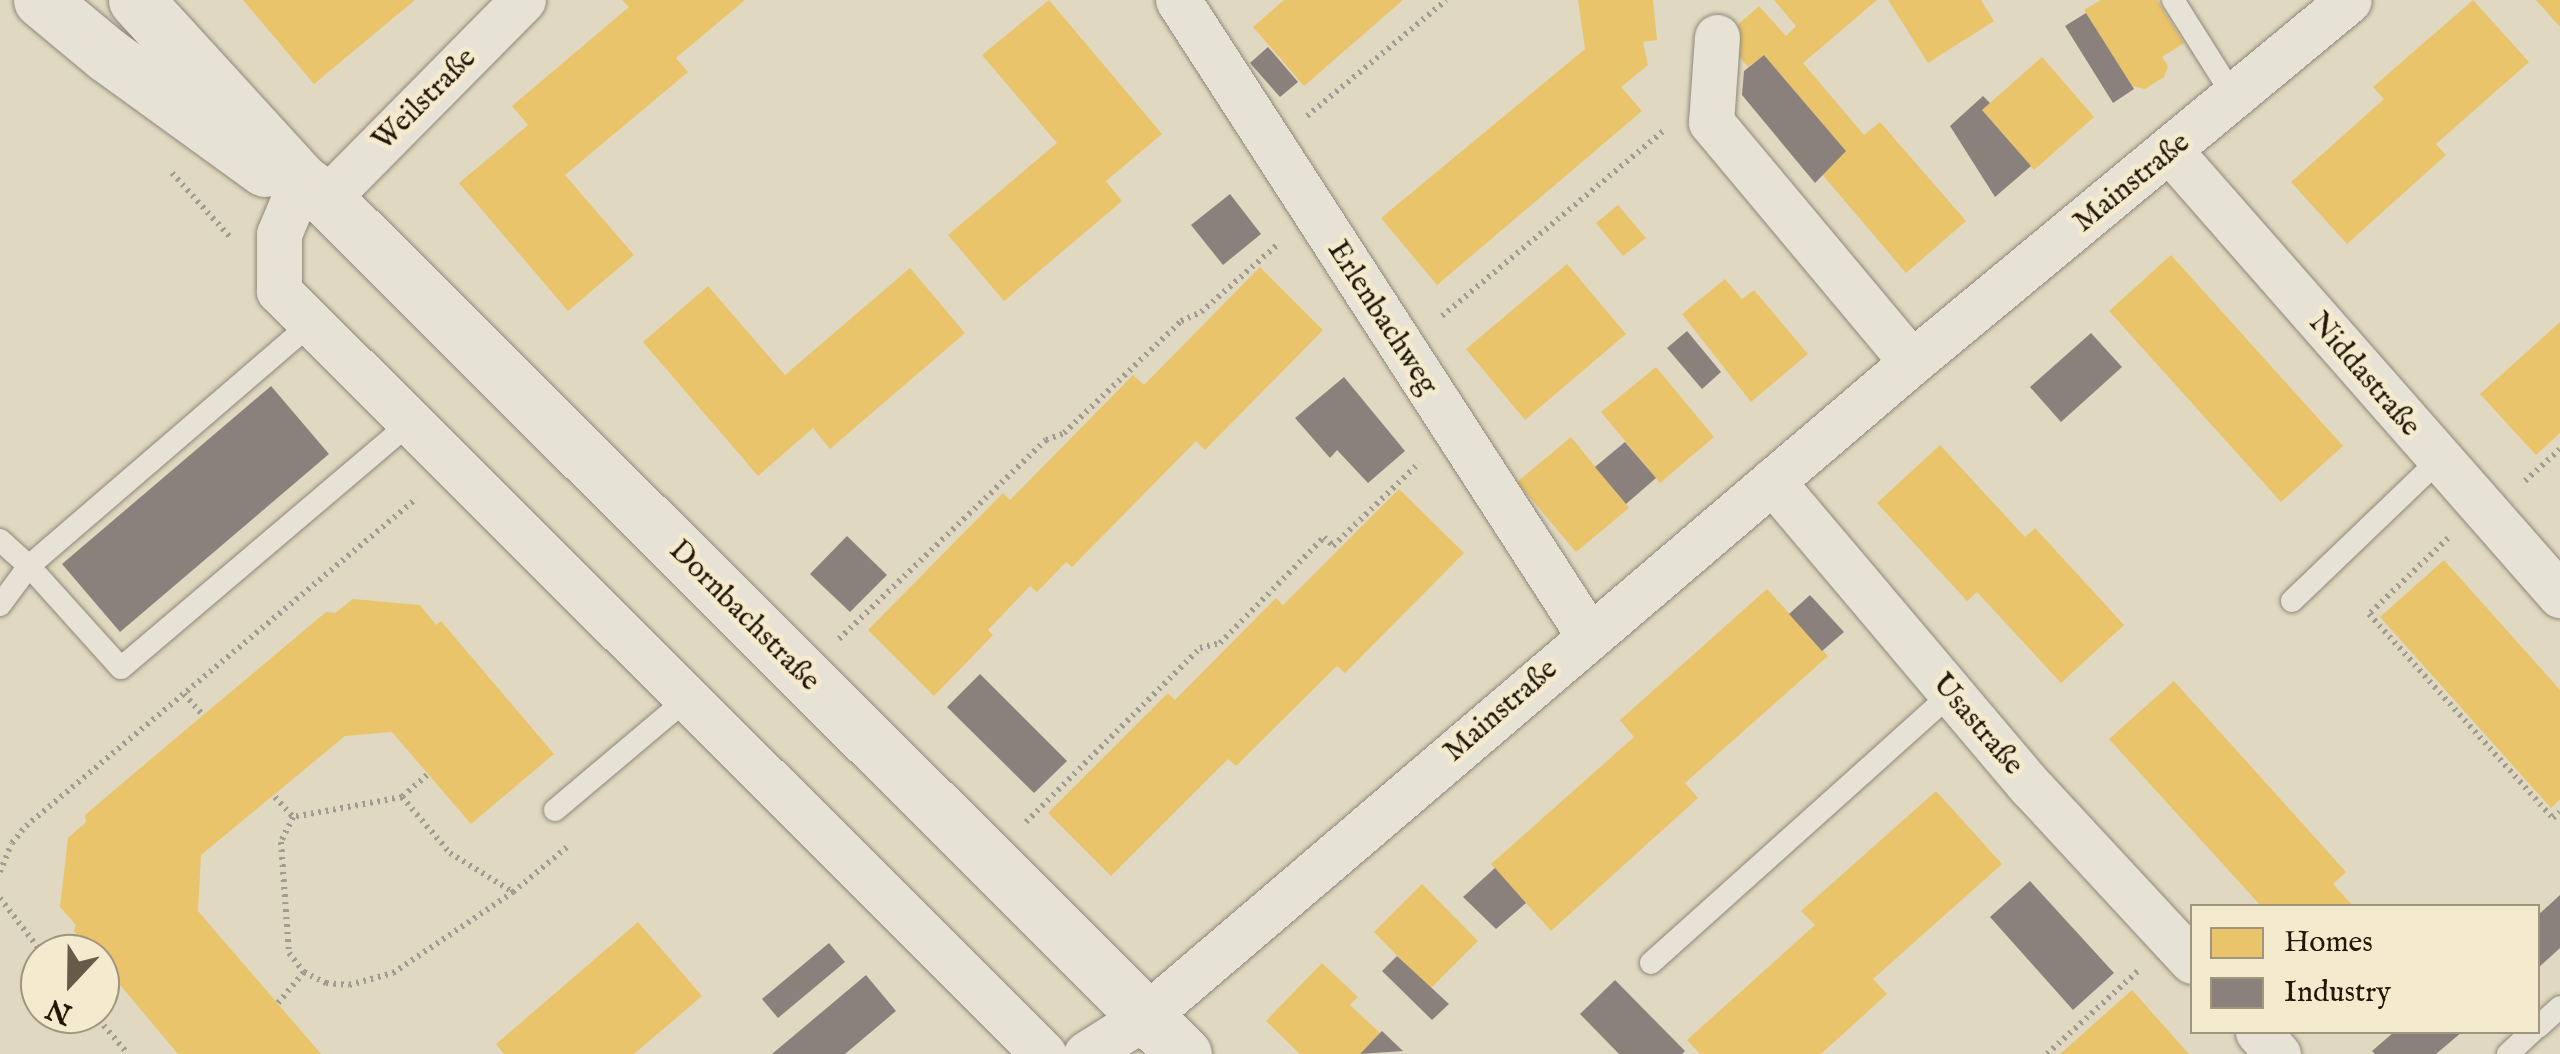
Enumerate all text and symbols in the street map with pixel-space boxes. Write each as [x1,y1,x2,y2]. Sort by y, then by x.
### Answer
street label: Weilstraße [366,41,484,159]
street label: Mainstraße [2067,125,2197,241]
street label: Erlenbachweg [1319,234,1445,402]
street label: Niddastraße [2300,306,2428,444]
street label: Dornbachstraße [661,533,827,699]
street label: Mainstraße [1437,652,1565,770]
street label: Usastraße [1923,667,2031,783]
legend [2190,904,2540,1034]
text: Homes [2284,924,2373,962]
north arrow [20,934,120,1034]
text: Industry [2284,974,2391,1012]
text: N [42,990,77,1031]

